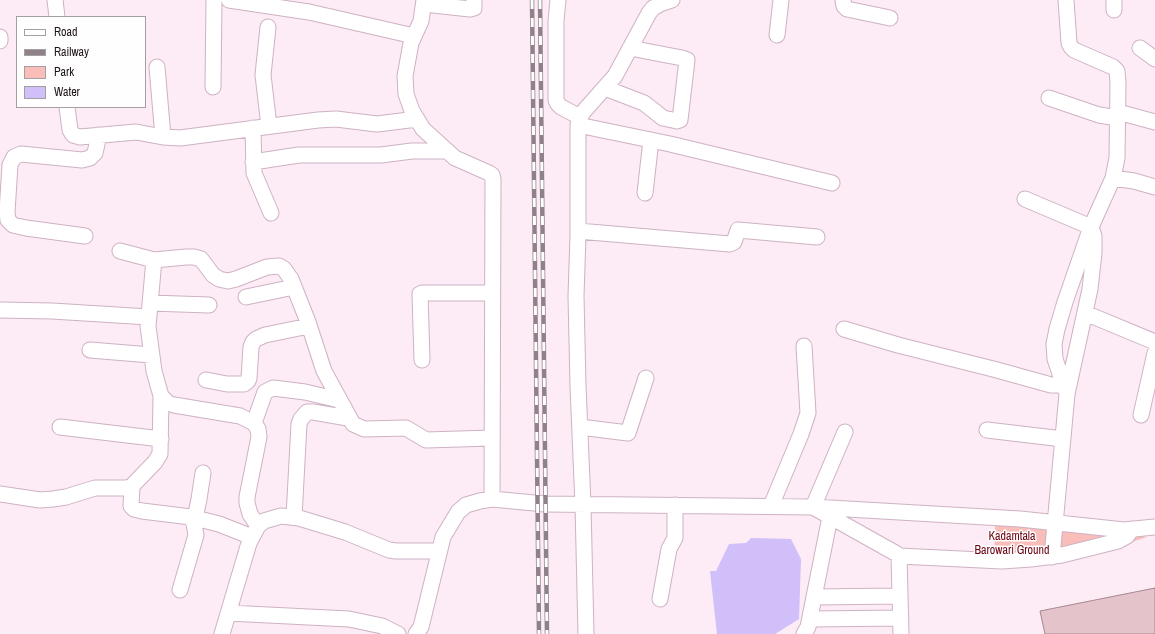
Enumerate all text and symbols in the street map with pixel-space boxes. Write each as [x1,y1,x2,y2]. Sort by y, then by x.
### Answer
legend [16,16,146,108]
text: Road [54,24,78,40]
text: Railway [54,44,89,60]
text: Park [54,64,74,80]
text: Water [54,84,80,100]
park label: Kadamtala Barowari Ground [975,530,1049,558]

